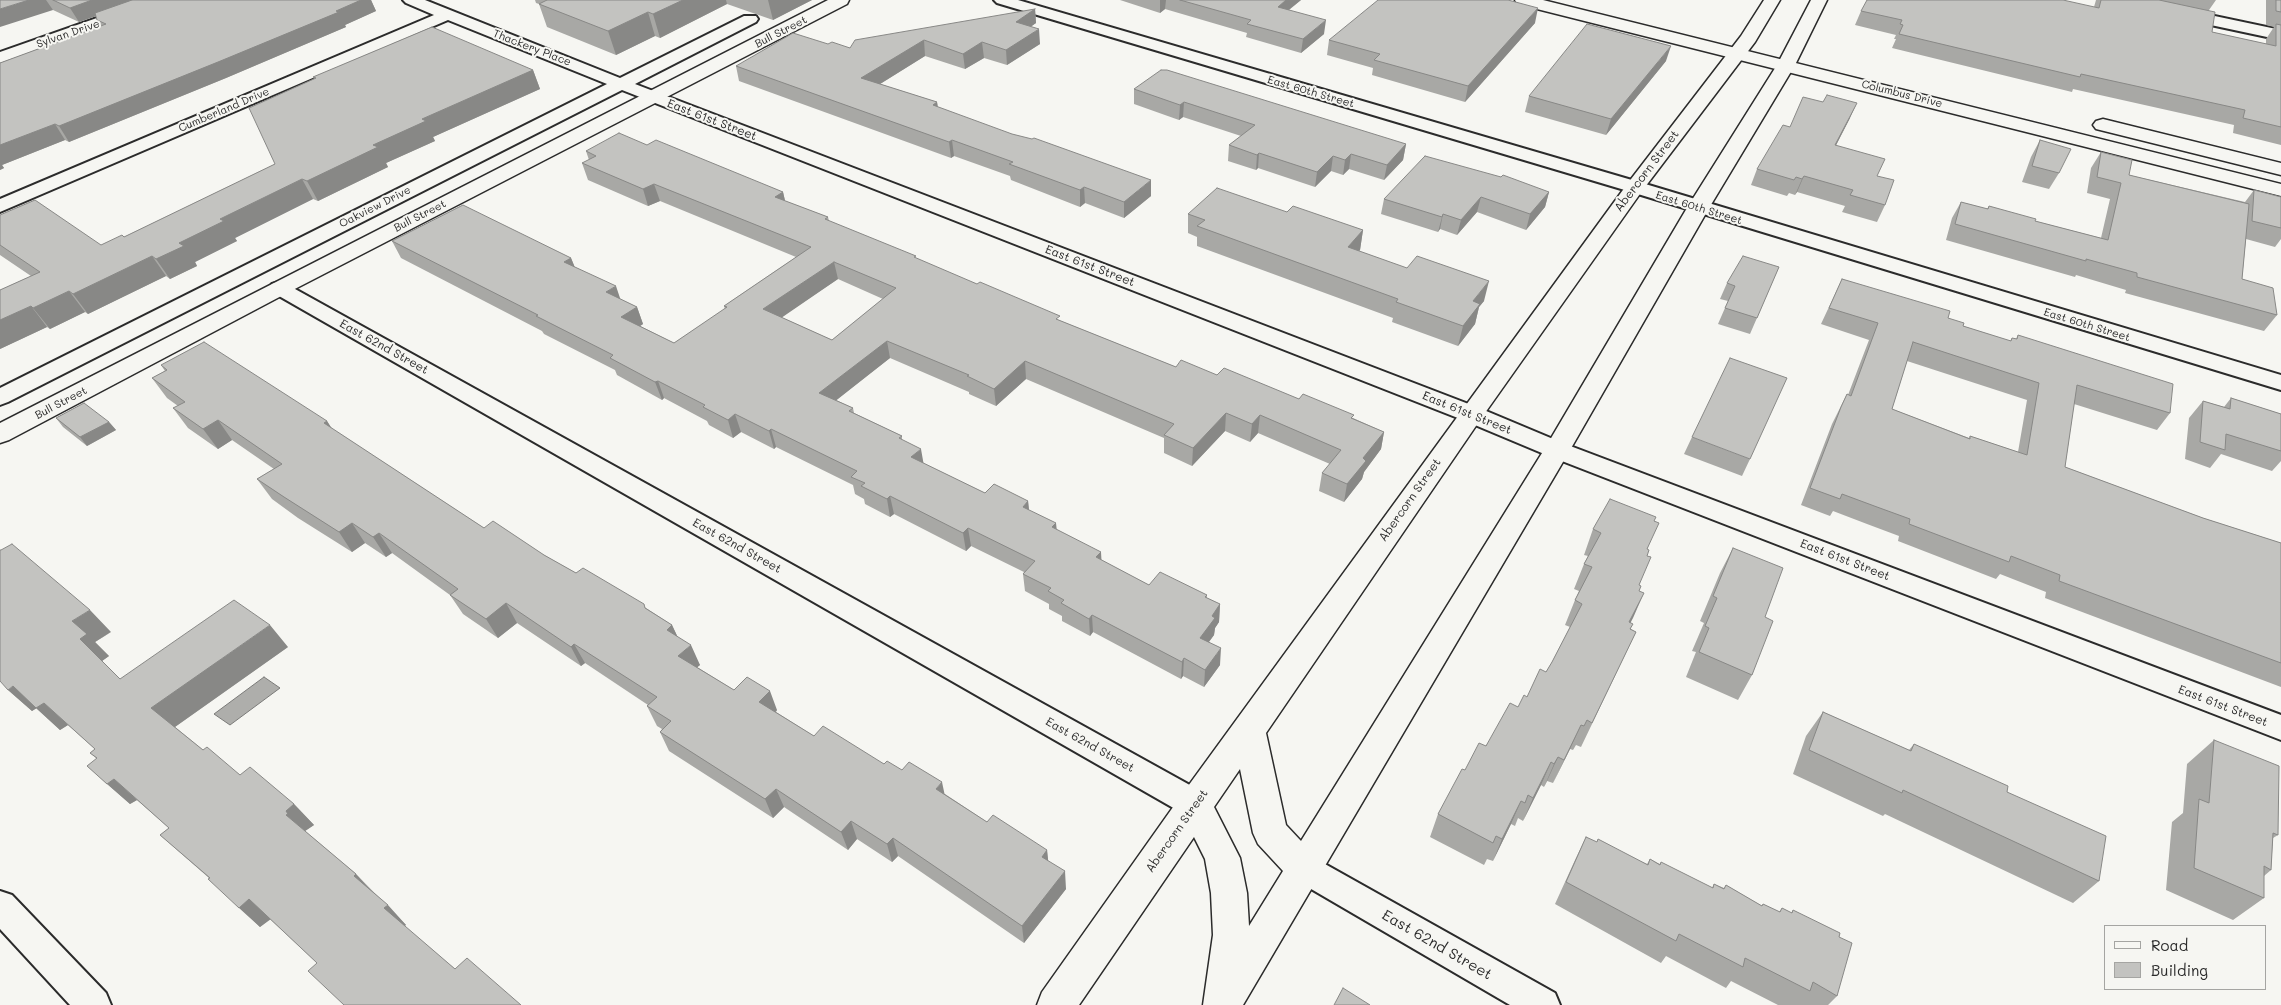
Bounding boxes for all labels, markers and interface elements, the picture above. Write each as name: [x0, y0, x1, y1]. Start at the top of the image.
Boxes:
street label: Bull Street: [753, 13, 809, 51]
street label: Sylvan Drive: [35, 17, 101, 51]
street label: Thackery Place: [491, 27, 573, 69]
street label: East 60th Street: [1266, 73, 1356, 111]
street label: Columbus Drive: [1860, 78, 1944, 110]
street label: Cumberland Drive: [177, 85, 271, 135]
street label: East 61st Street: [665, 96, 759, 144]
street label: Abercorn Street: [1612, 127, 1682, 215]
street label: Oakview Drive: [337, 183, 413, 231]
street label: East 60th Street: [1654, 189, 1744, 227]
street label: Bull Street: [392, 197, 448, 235]
street label: East 61st Street: [1043, 242, 1137, 290]
street label: East 60th Street: [2042, 306, 2132, 344]
street label: East 62nd Street: [337, 317, 431, 377]
street label: Bull Street: [33, 384, 89, 422]
street label: East 61st Street: [1420, 389, 1514, 437]
street label: Abercorn Street: [1376, 456, 1444, 544]
street label: East 62nd Street: [690, 516, 784, 576]
street label: East 61st Street: [1798, 536, 1892, 584]
street label: East 61st Street: [2176, 682, 2270, 730]
street label: East 62nd Street: [1043, 715, 1137, 775]
street label: Abercorn Street: [1143, 787, 1211, 875]
street label: East 62nd Street: [1379, 906, 1495, 984]
legend: [2104, 925, 2266, 990]
text: Road: [2151, 935, 2188, 955]
text: Building: [2151, 960, 2208, 980]

